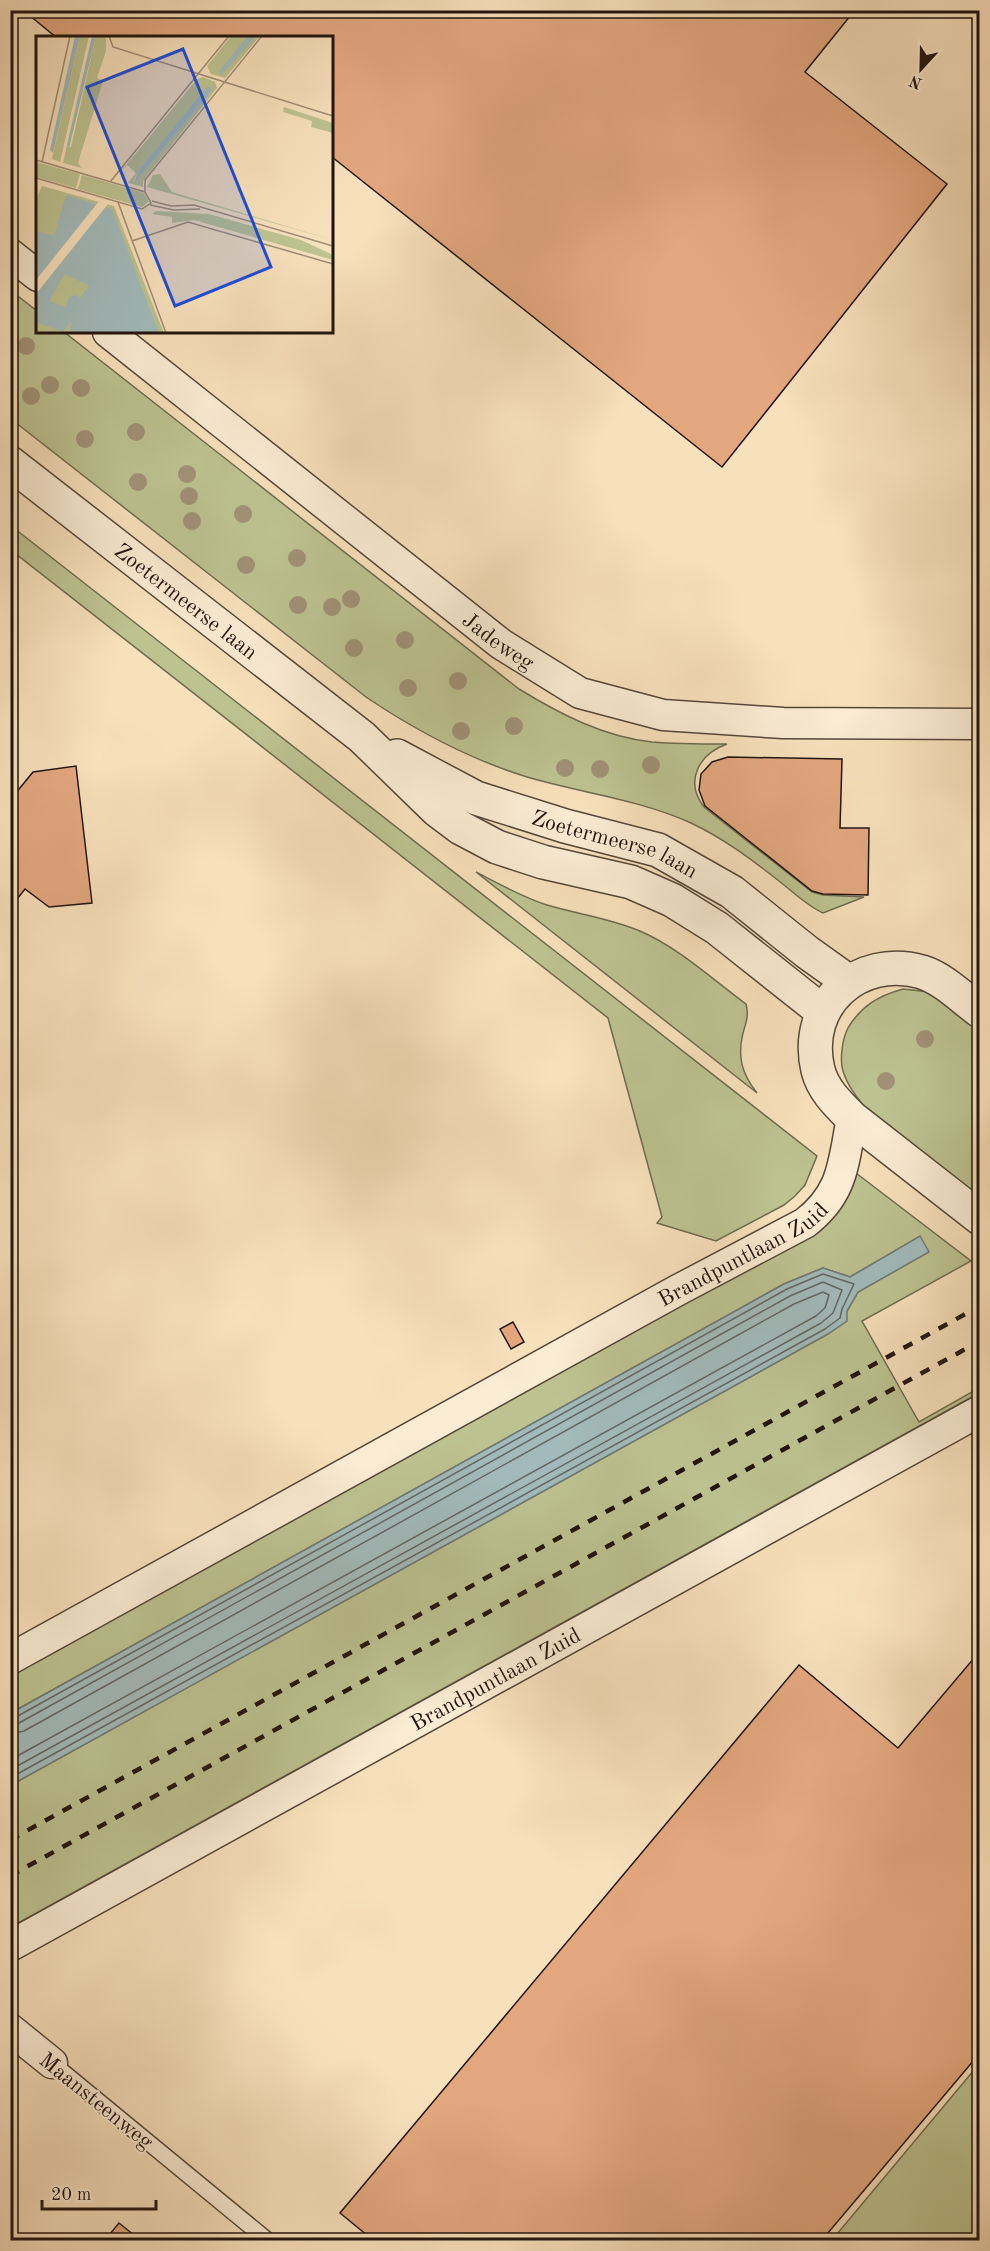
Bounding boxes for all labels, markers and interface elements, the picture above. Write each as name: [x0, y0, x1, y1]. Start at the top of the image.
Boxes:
inset map: [36, 36, 333, 333]
north arrow: [891, 39, 951, 99]
text: N: [907, 71, 925, 91]
street label: Zoetermeerse laan: [110, 540, 261, 665]
street label: Jadeweg: [458, 609, 538, 675]
street label: Zoetermeerse laan: [529, 807, 701, 883]
street label: Brandpuntlaan Zuid: [655, 1199, 833, 1312]
street label: Brandpuntlaan Zuid: [407, 1625, 585, 1736]
street label: Maansteenweg: [35, 2049, 157, 2154]
scale bar: [42, 2173, 156, 2211]
text: 20 m: [51, 2186, 91, 2204]

